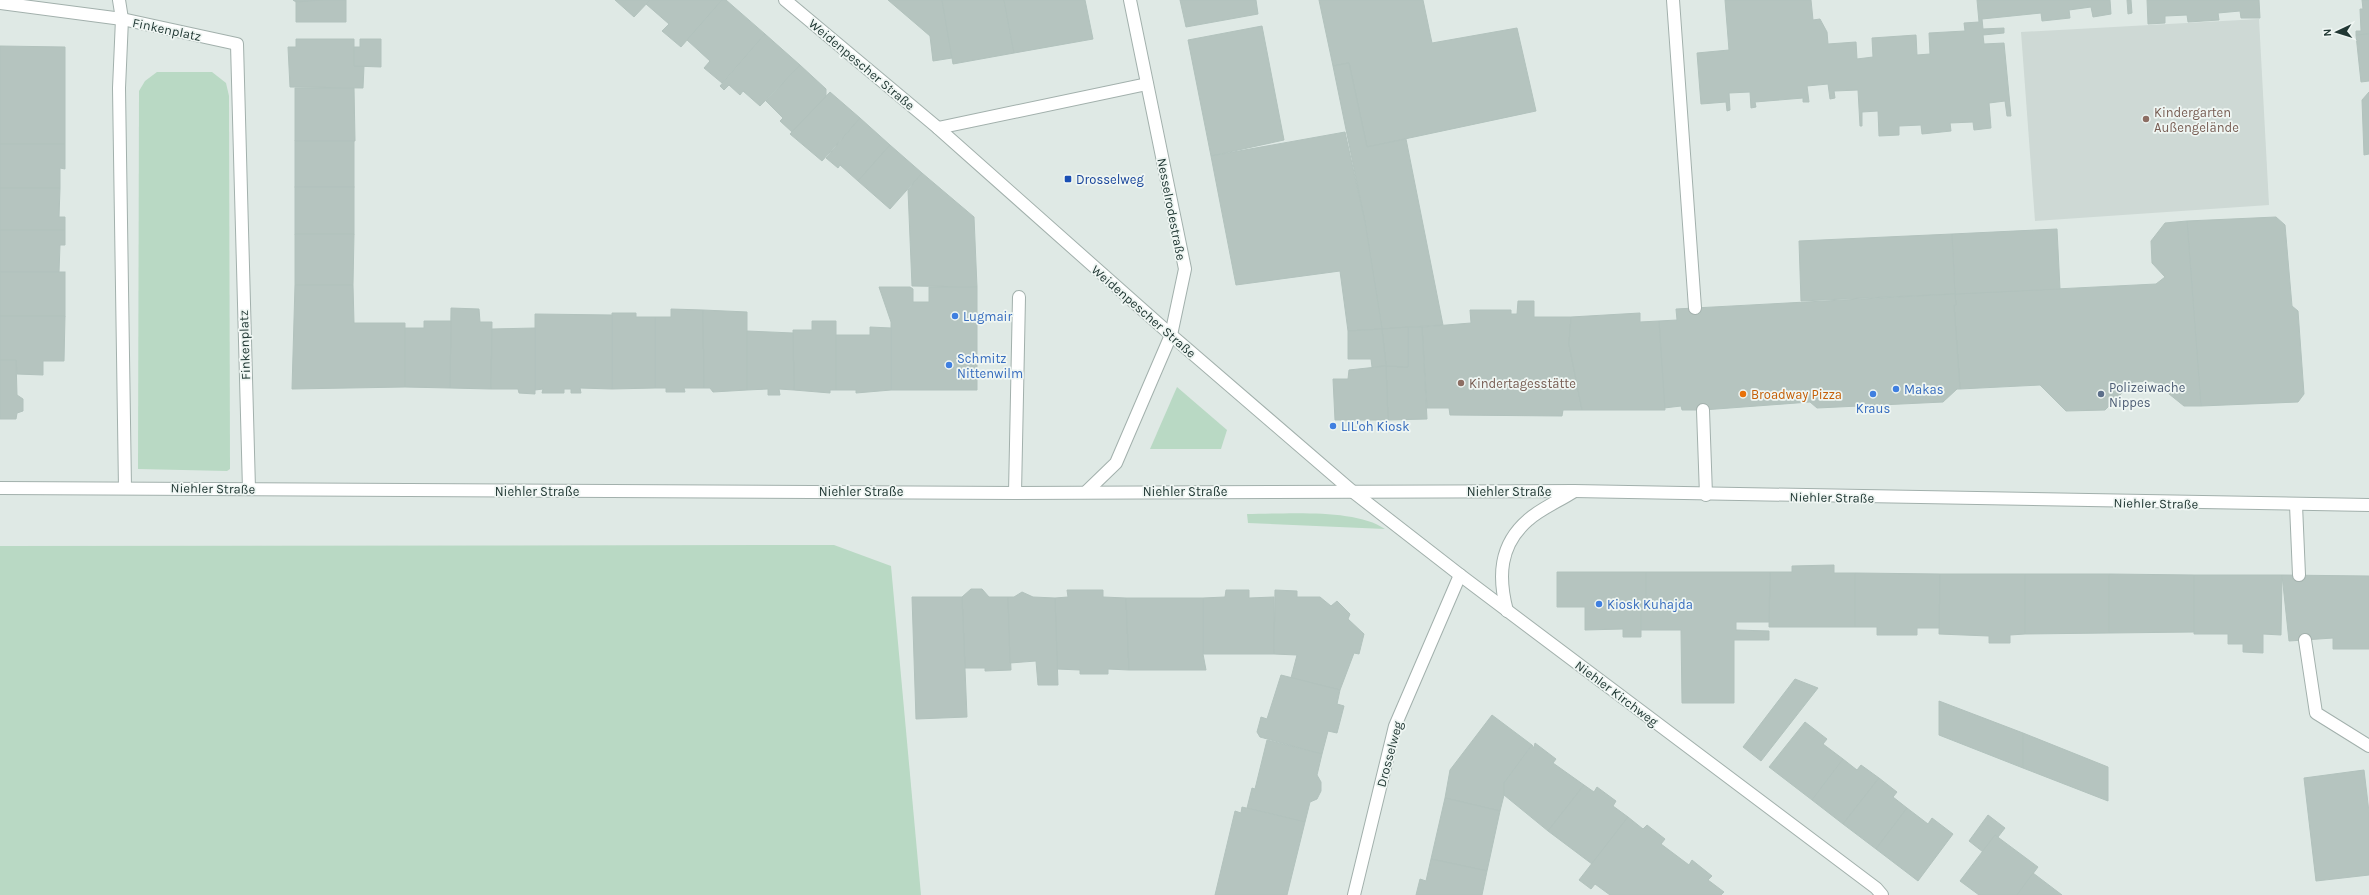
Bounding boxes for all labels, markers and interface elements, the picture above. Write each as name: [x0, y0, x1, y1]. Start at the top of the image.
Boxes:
north arrow: [2317, 12, 2357, 52]
street label: Finkenplatz: [131, 15, 203, 44]
street label: Weidenpescher Straße: [806, 16, 918, 113]
text: N: [2321, 28, 2334, 37]
place label: Kindergarten Außengelände: [2154, 105, 2239, 135]
marker: Kindergarten Außengelände: [2141, 114, 2151, 124]
street label: Nesselrodestraße: [1154, 157, 1189, 262]
place label: Drosselweg: [1076, 172, 1144, 187]
marker: Drosselweg: [1063, 174, 1073, 184]
street label: Weidenpescher Straße: [1088, 262, 1199, 361]
place label: Lugmair: [963, 309, 1012, 324]
street label: Finkenplatz: [236, 310, 253, 380]
marker: Lugmair: [950, 311, 960, 321]
place label: Schmitz Nittenwilm: [957, 351, 1023, 381]
marker: Schmitz Nittenwilm: [944, 360, 954, 370]
place label: Kindertagesstätte: [1469, 376, 1576, 391]
marker: Kindertagesstätte: [1456, 378, 1466, 388]
place label: Polizeiwache Nippes: [2109, 380, 2186, 410]
place label: Makas: [1904, 382, 1944, 397]
marker: Makas: [1891, 384, 1901, 394]
place label: Broadway Pizza: [1751, 387, 1842, 402]
marker: Broadway Pizza: [1738, 389, 1748, 399]
marker: Kraus: [1868, 389, 1878, 399]
marker: Polizeiwache Nippes: [2096, 389, 2106, 399]
place label: Kraus: [1856, 401, 1890, 416]
place label: LIL'oh Kiosk: [1341, 419, 1410, 434]
marker: LIL'oh Kiosk: [1328, 421, 1338, 431]
street label: Niehler Straße: [171, 480, 256, 497]
street label: Niehler Straße: [495, 484, 580, 499]
street label: Niehler Straße: [819, 484, 904, 499]
street label: Niehler Straße: [1143, 484, 1228, 499]
street label: Niehler Straße: [1467, 484, 1552, 499]
street label: Niehler Straße: [1790, 489, 1875, 506]
street label: Niehler Straße: [2114, 495, 2199, 512]
place label: Kiosk Kuhajda: [1607, 597, 1693, 612]
marker: Kiosk Kuhajda: [1594, 599, 1604, 609]
street label: Niehler Kirchweg: [1572, 657, 1662, 730]
street label: Drosselweg: [1373, 719, 1406, 789]

